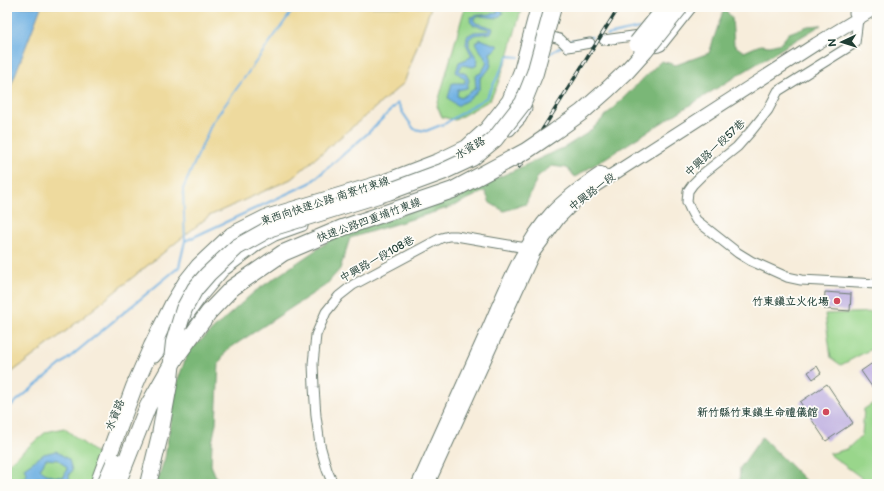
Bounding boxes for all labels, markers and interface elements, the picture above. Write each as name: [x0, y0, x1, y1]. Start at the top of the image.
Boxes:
north arrow: [822, 22, 862, 62]
text: N: [826, 38, 839, 47]
street label: 中興路一段57巷: [682, 117, 748, 179]
street label: 水資路: [453, 134, 487, 162]
street label: 中興路一段: [566, 170, 618, 214]
street label: 東西向快速公路 南寮竹東線: [259, 174, 391, 228]
street label: 快速公路四重埔竹東線: [315, 195, 423, 245]
street label: 中興路一段108巷: [337, 233, 417, 285]
place label: 竹東鎮立火化場: [752, 295, 829, 308]
marker: 竹東鎮立火化場: [832, 296, 842, 306]
street label: 水資路: [103, 397, 127, 433]
place label: 新竹縣竹東鎮生命禮儀館: [697, 406, 818, 419]
marker: 新竹縣竹東鎮生命禮儀館: [821, 407, 831, 417]

